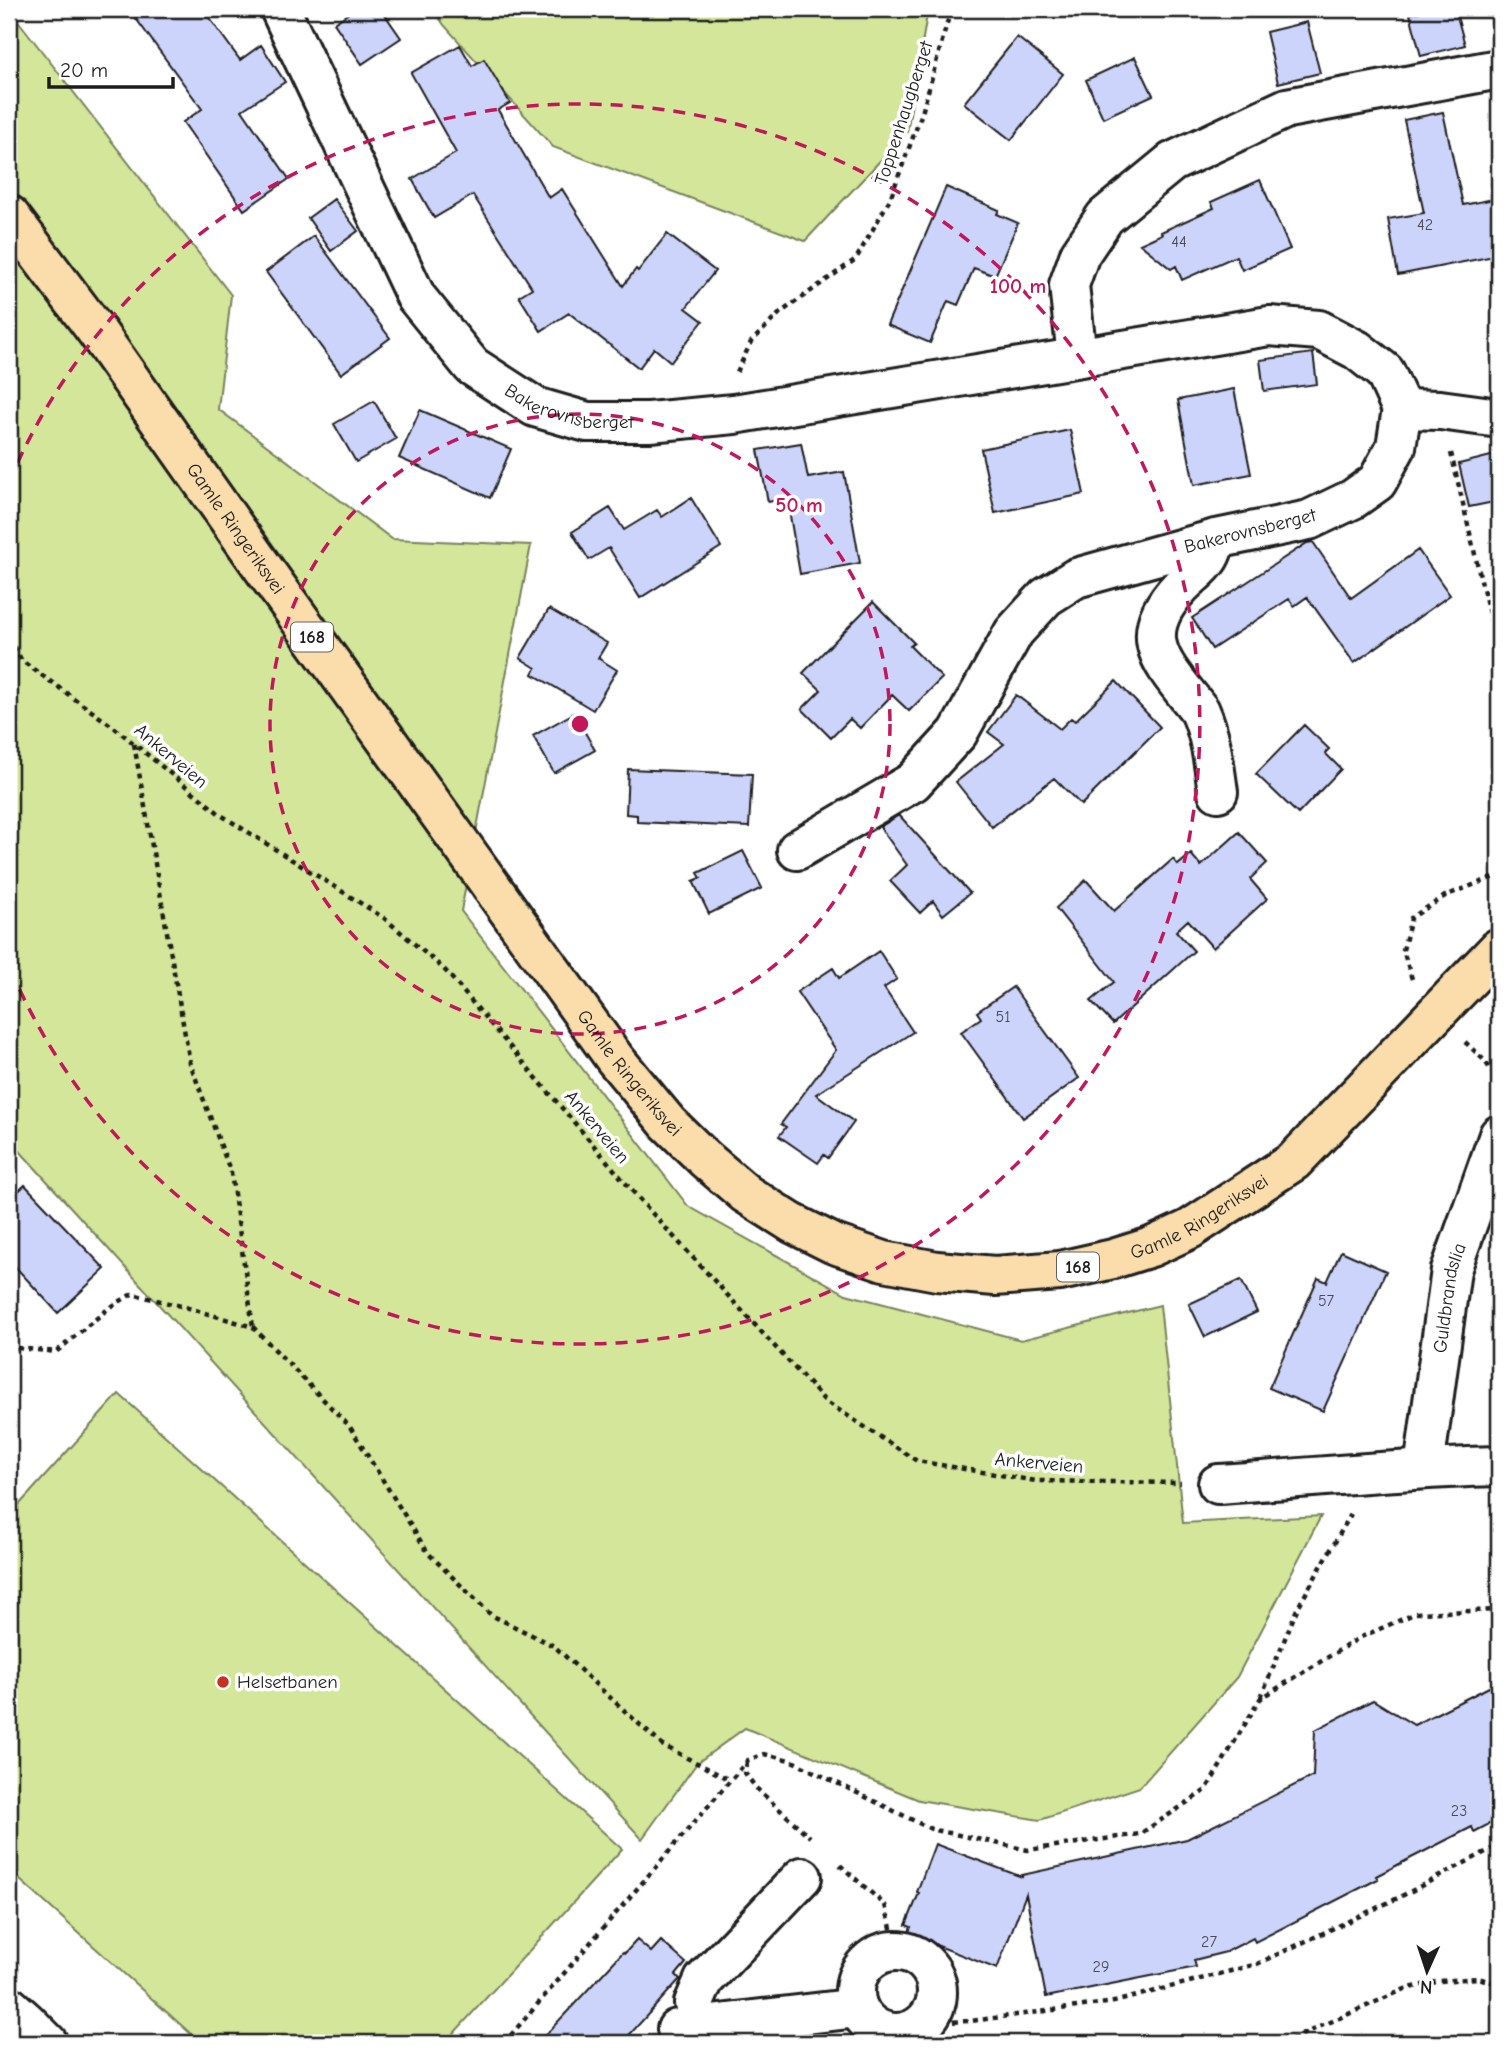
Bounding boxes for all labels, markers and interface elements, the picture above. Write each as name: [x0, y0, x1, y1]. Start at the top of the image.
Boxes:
street label: Toppenhaugberget: [870, 38, 938, 188]
scale bar: [49, 46, 173, 90]
text: 20 m: [60, 58, 108, 82]
house number: 42: [1417, 216, 1433, 234]
house number: 44: [1171, 233, 1187, 251]
text: 100 m: [990, 274, 1046, 298]
street label: Bakerovnsberget: [500, 379, 634, 433]
street label: Gamle Ringeriksvei: [182, 459, 289, 599]
text: 50 m: [775, 493, 823, 517]
street label: Bakerovnsberget: [1182, 504, 1319, 558]
road number: 168: [291, 622, 333, 652]
centre of rings: [568, 712, 592, 736]
street label: Ankerveien: [130, 719, 212, 793]
street label: Gamle Ringeriksvei: [572, 1006, 686, 1141]
house number: 51: [995, 1008, 1011, 1026]
street label: Ankerveien: [560, 1086, 634, 1168]
street label: Gamle Ringeriksvei: [1128, 1170, 1272, 1264]
street label: Guldbrandslia: [1429, 1240, 1471, 1354]
road number: 168: [1057, 1252, 1099, 1282]
house number: 57: [1318, 1292, 1335, 1310]
street label: Ankerveien: [994, 1448, 1084, 1478]
place label: Helsetbanen: [237, 1671, 338, 1693]
marker: Helsetbanen: [215, 1674, 231, 1690]
house number: 23: [1451, 1802, 1467, 1820]
house number: 27: [1201, 1933, 1217, 1951]
north arrow: [1392, 1937, 1462, 2007]
house number: 29: [1093, 1958, 1109, 1976]
text: N: [1419, 1976, 1433, 1998]

